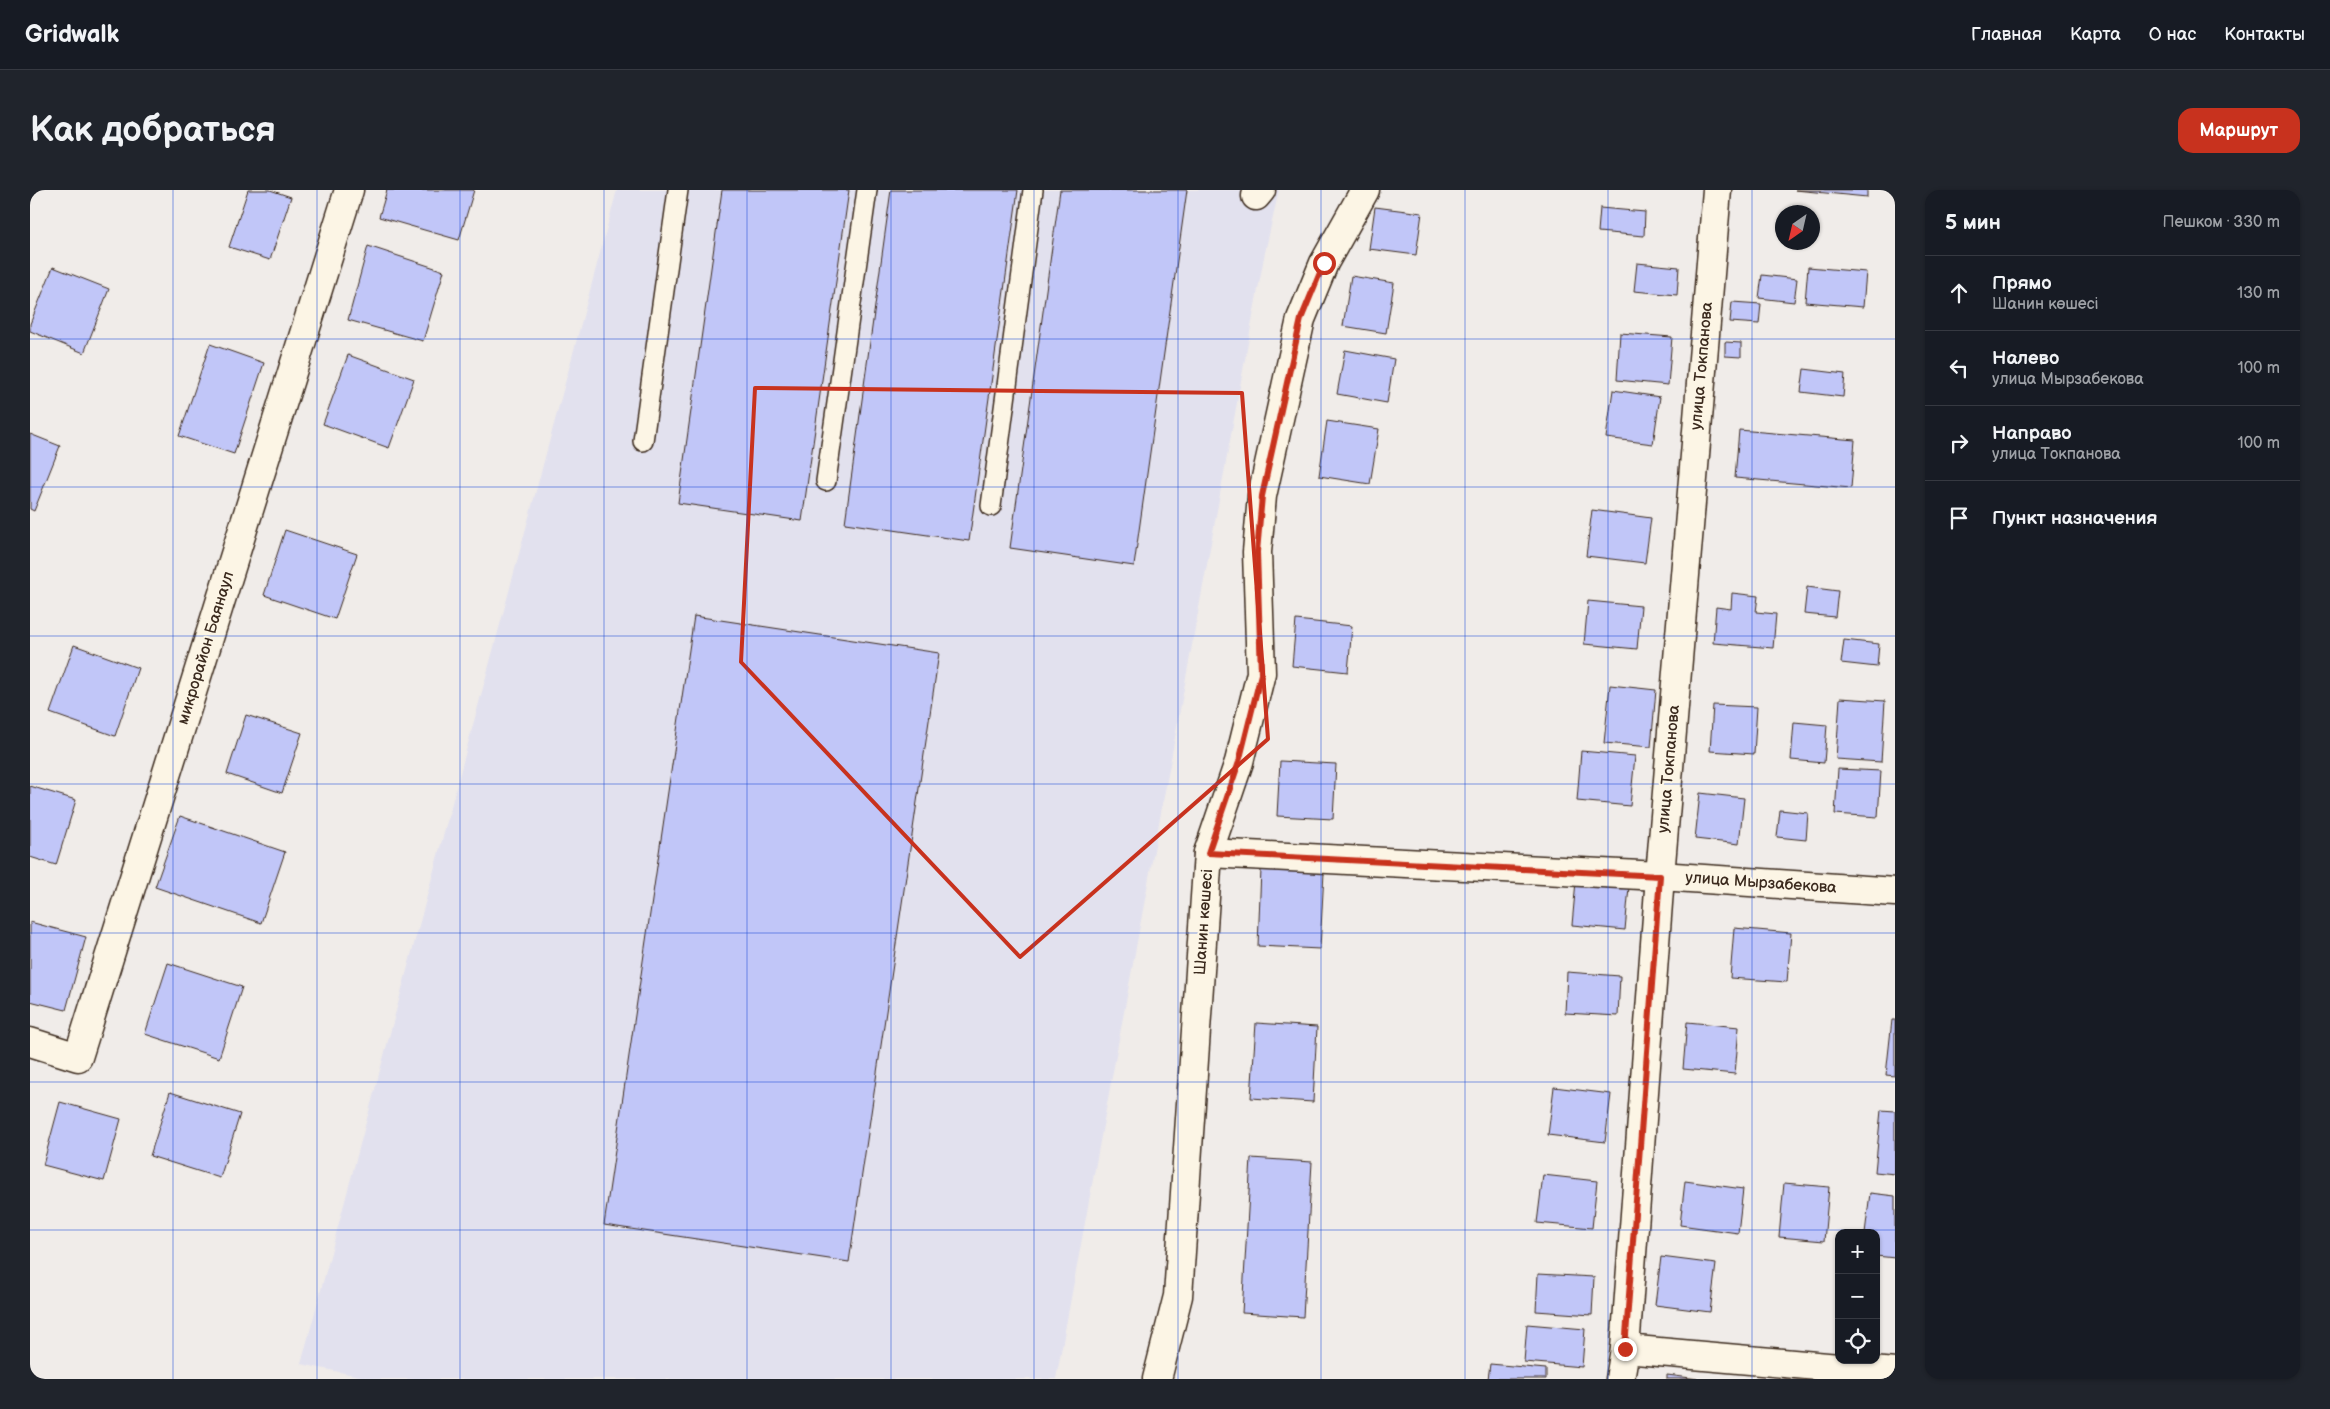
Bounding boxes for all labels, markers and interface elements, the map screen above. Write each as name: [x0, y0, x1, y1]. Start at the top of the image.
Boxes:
text: Gridwalk: [25, 20, 119, 49]
text: Главная: [1971, 24, 2042, 45]
text: Карта: [2070, 24, 2121, 45]
text: О нас: [2149, 24, 2196, 45]
text: Контакты: [2224, 24, 2305, 45]
button: Маршрут: [2178, 108, 2300, 153]
text: Как добраться: [30, 109, 276, 152]
north arrow: [1775, 205, 1820, 250]
text: 5 мин: [1945, 210, 2001, 235]
text: Пешком · 330 m: [2163, 213, 2280, 232]
route start: [1313, 252, 1336, 275]
text: Прямо: [1992, 272, 2052, 295]
icon: ahead: [1945, 279, 1973, 307]
text: 130 m: [2237, 284, 2280, 303]
text: Шанин көшесі: [1992, 295, 2098, 314]
street label: улица Токпанова: [1687, 301, 1717, 431]
text: Налево: [1992, 347, 2059, 370]
icon: left: [1945, 354, 1973, 382]
text: 100 m: [2237, 359, 2280, 378]
text: улица Мырзабекова: [1992, 370, 2144, 389]
text: Направо: [1992, 422, 2072, 445]
icon: right: [1945, 429, 1973, 457]
text: 100 m: [2237, 434, 2280, 453]
text: улица Токпанова: [1992, 445, 2121, 464]
icon: arrive: [1945, 504, 1973, 532]
text: Пункт назначения: [1992, 507, 2157, 530]
street label: микрорайон Баянаул: [174, 569, 238, 727]
street label: улица Токпанова: [1654, 704, 1684, 834]
street label: Шанин көшесі: [1191, 868, 1217, 976]
street label: улица Мырзабекова: [1685, 868, 1838, 898]
map controls: [1835, 1229, 1880, 1364]
button: +: [1835, 1229, 1880, 1274]
button: −: [1835, 1274, 1880, 1319]
button: locate: [1835, 1319, 1880, 1364]
route end: [1614, 1338, 1637, 1361]

